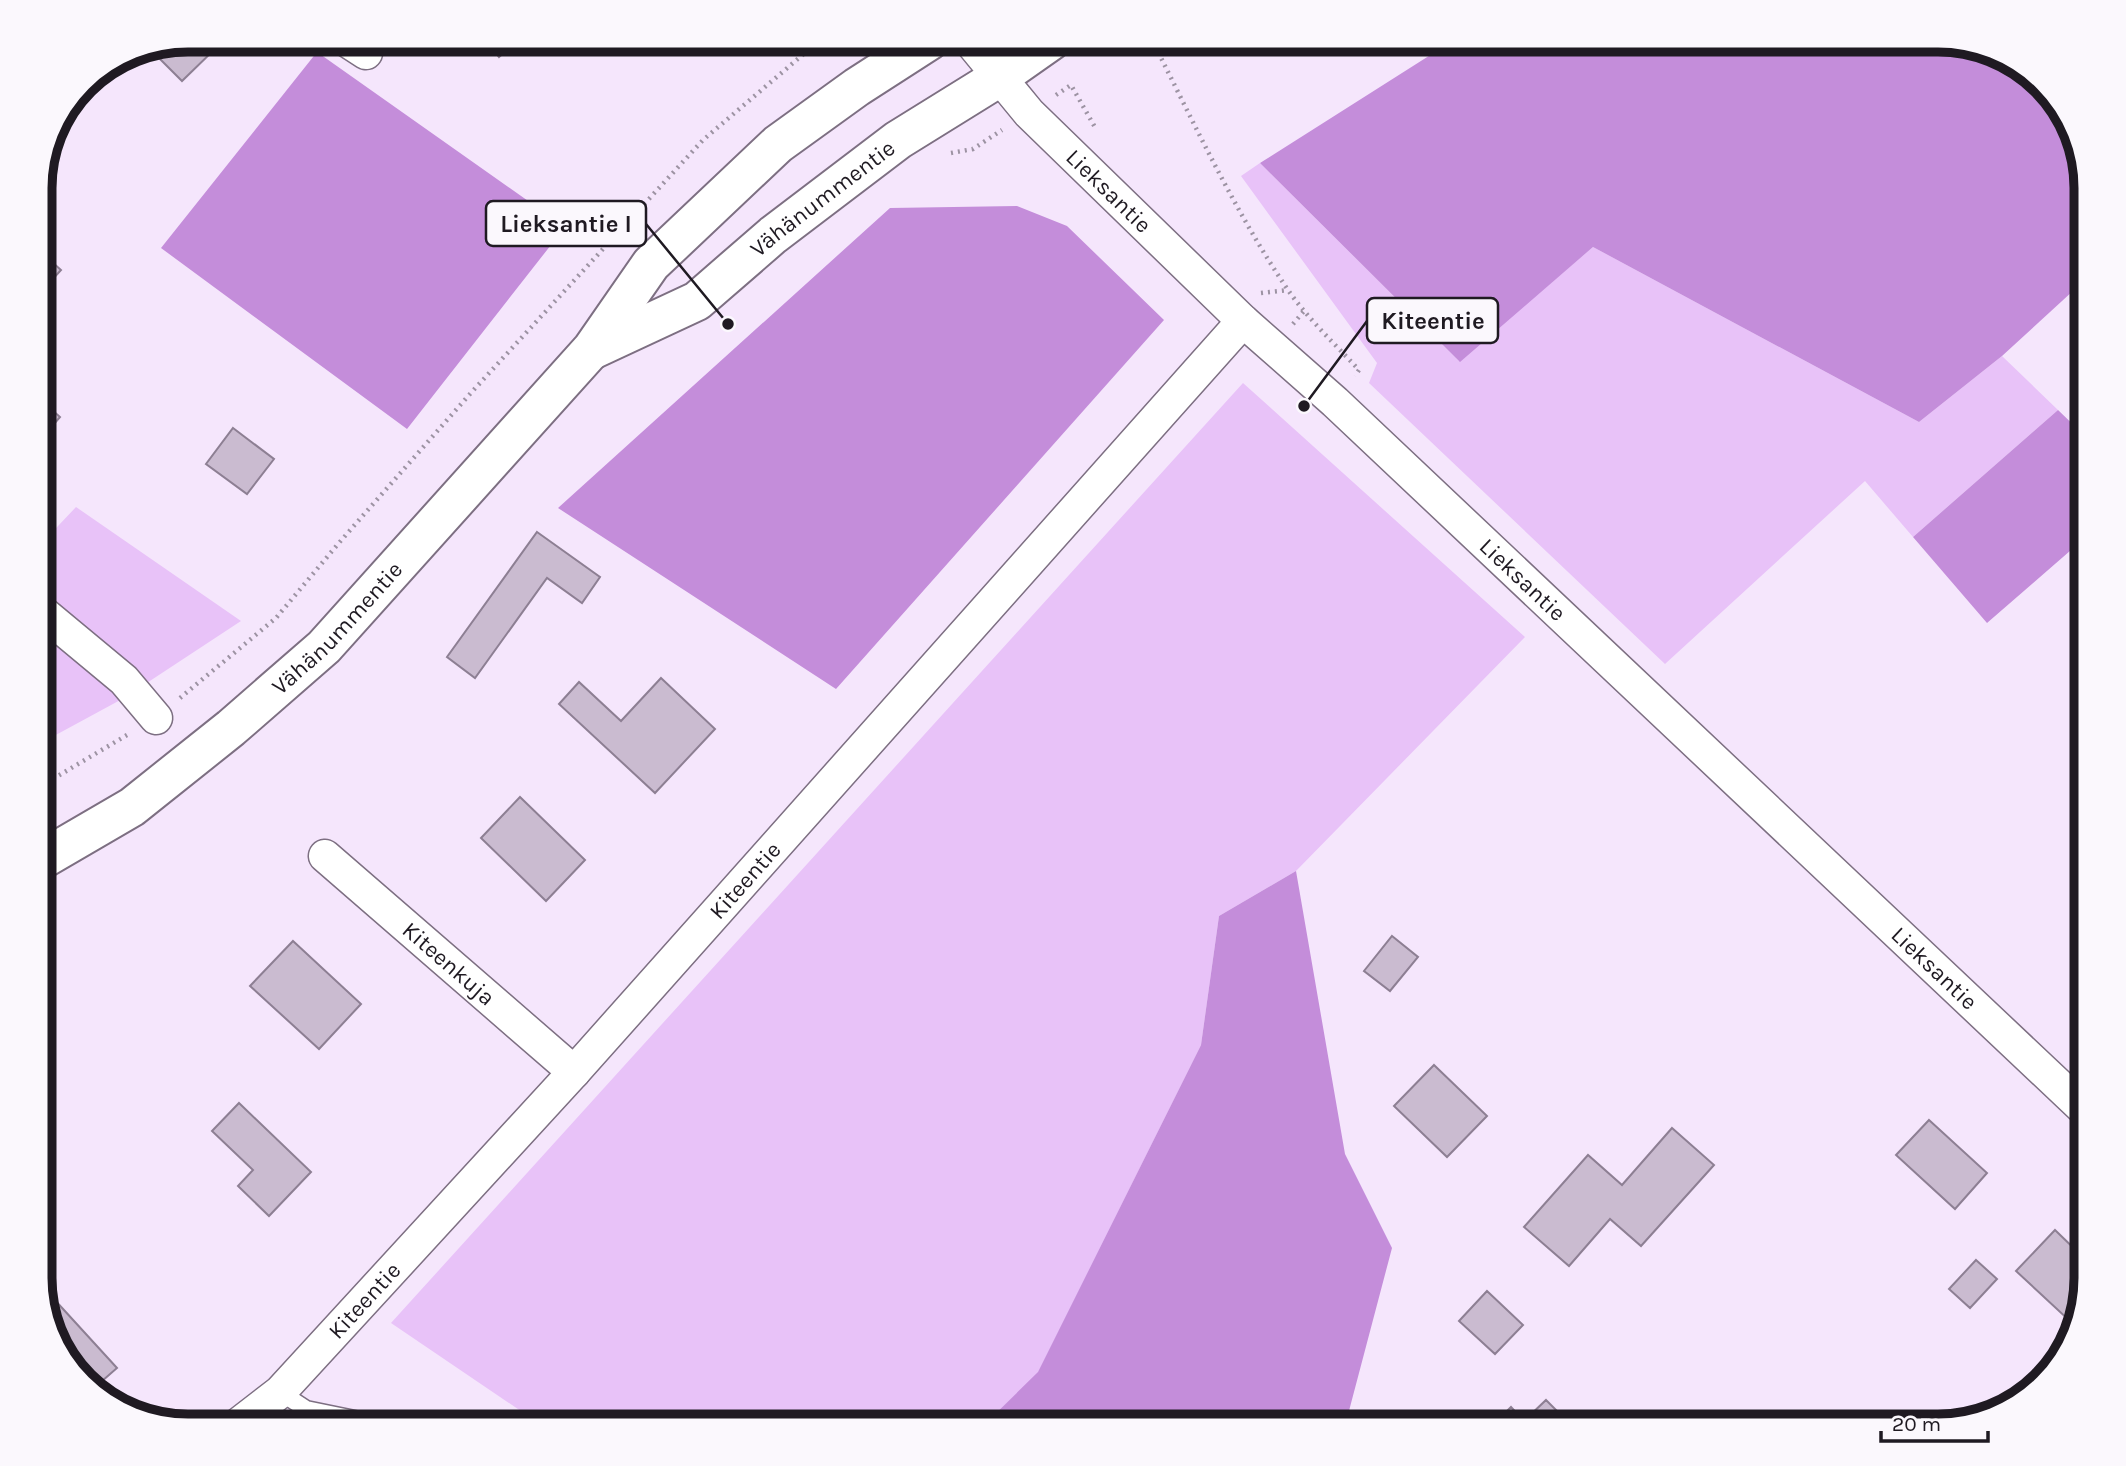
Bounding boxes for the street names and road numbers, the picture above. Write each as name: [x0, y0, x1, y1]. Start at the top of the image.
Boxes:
street label: Vähänummentie: [745, 134, 900, 263]
street label: Lieksantie: [1060, 144, 1157, 239]
street label: Lieksantie: [1474, 533, 1571, 627]
street label: Vähänummentie: [266, 556, 408, 700]
street label: Kiteentie: [704, 836, 787, 925]
street label: Kiteenkuja: [397, 916, 500, 1011]
street label: Lieksantie: [1886, 921, 1983, 1015]
street label: Kiteentie: [323, 1257, 406, 1345]

